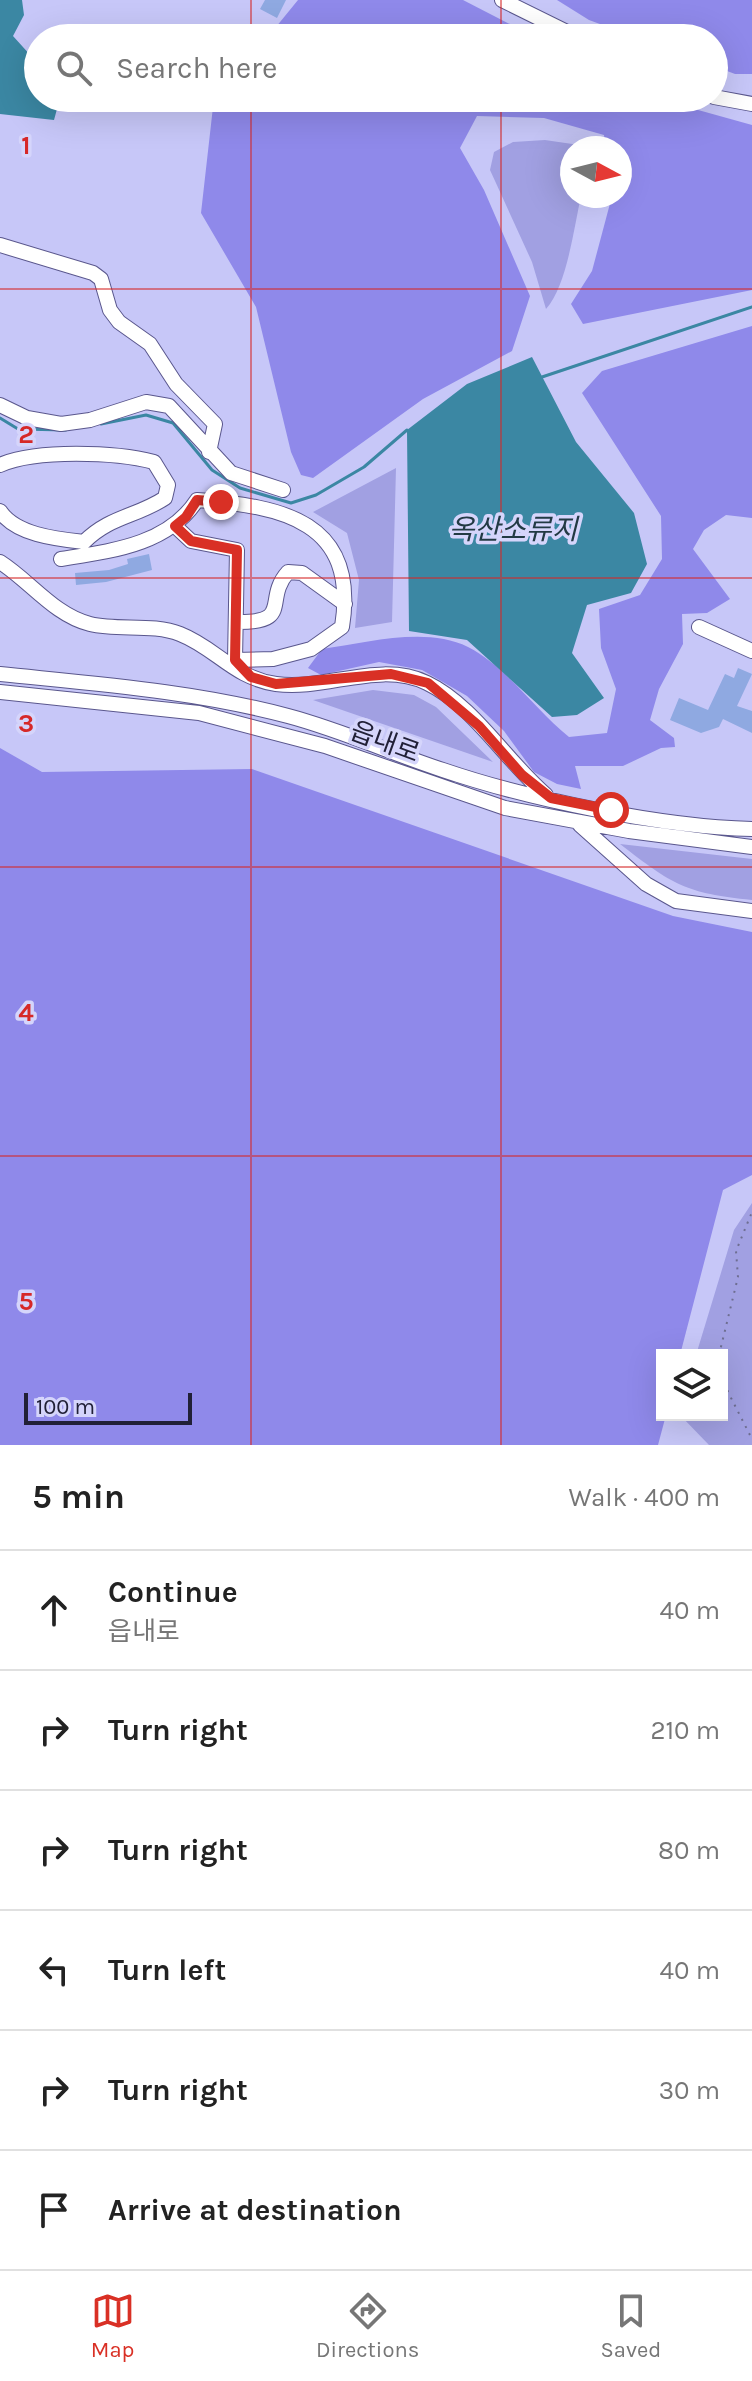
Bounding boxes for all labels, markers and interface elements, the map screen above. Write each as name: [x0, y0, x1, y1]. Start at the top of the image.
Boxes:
search box: [24, 24, 728, 112]
icon: search: [52, 46, 96, 90]
text: Search here: [116, 50, 277, 86]
text: 1: [21, 130, 31, 161]
north arrow: [560, 136, 632, 208]
text: 2: [18, 419, 34, 450]
route end: [203, 484, 239, 520]
water label: 옥산소류지: [449, 513, 580, 546]
text: 3: [18, 708, 34, 739]
street label: 읍내로: [346, 715, 424, 769]
route start: [593, 792, 629, 828]
text: 4: [18, 997, 34, 1028]
text: 5: [18, 1286, 34, 1317]
map controls: [656, 1349, 728, 1421]
button: layers: [656, 1349, 728, 1421]
scale bar: [24, 1389, 192, 1425]
text: 100 m: [36, 1394, 95, 1420]
text: 5 min: [32, 1477, 125, 1517]
text: Walk · 400 m: [568, 1482, 720, 1513]
text: Continue: [108, 1574, 238, 1610]
icon: ahead: [32, 1588, 76, 1632]
text: 40 m: [660, 1595, 720, 1626]
text: 읍내로: [108, 1616, 180, 1647]
icon: right: [32, 1708, 76, 1752]
text: Turn right: [108, 1712, 248, 1748]
text: 210 m: [650, 1715, 720, 1746]
icon: right: [32, 1828, 76, 1872]
text: Turn right: [108, 1832, 248, 1868]
text: 80 m: [658, 1835, 720, 1866]
icon: left: [32, 1948, 76, 1992]
text: Turn left: [108, 1952, 226, 1988]
text: 40 m: [660, 1955, 720, 1986]
icon: right: [32, 2068, 76, 2112]
text: Turn right: [108, 2072, 248, 2108]
text: 30 m: [659, 2075, 720, 2106]
icon: arrive: [32, 2188, 76, 2232]
text: Arrive at destination: [108, 2192, 402, 2228]
tab: Map: [91, 2289, 135, 2363]
tab: Directions: [316, 2289, 419, 2363]
tab: Saved: [601, 2289, 661, 2363]

